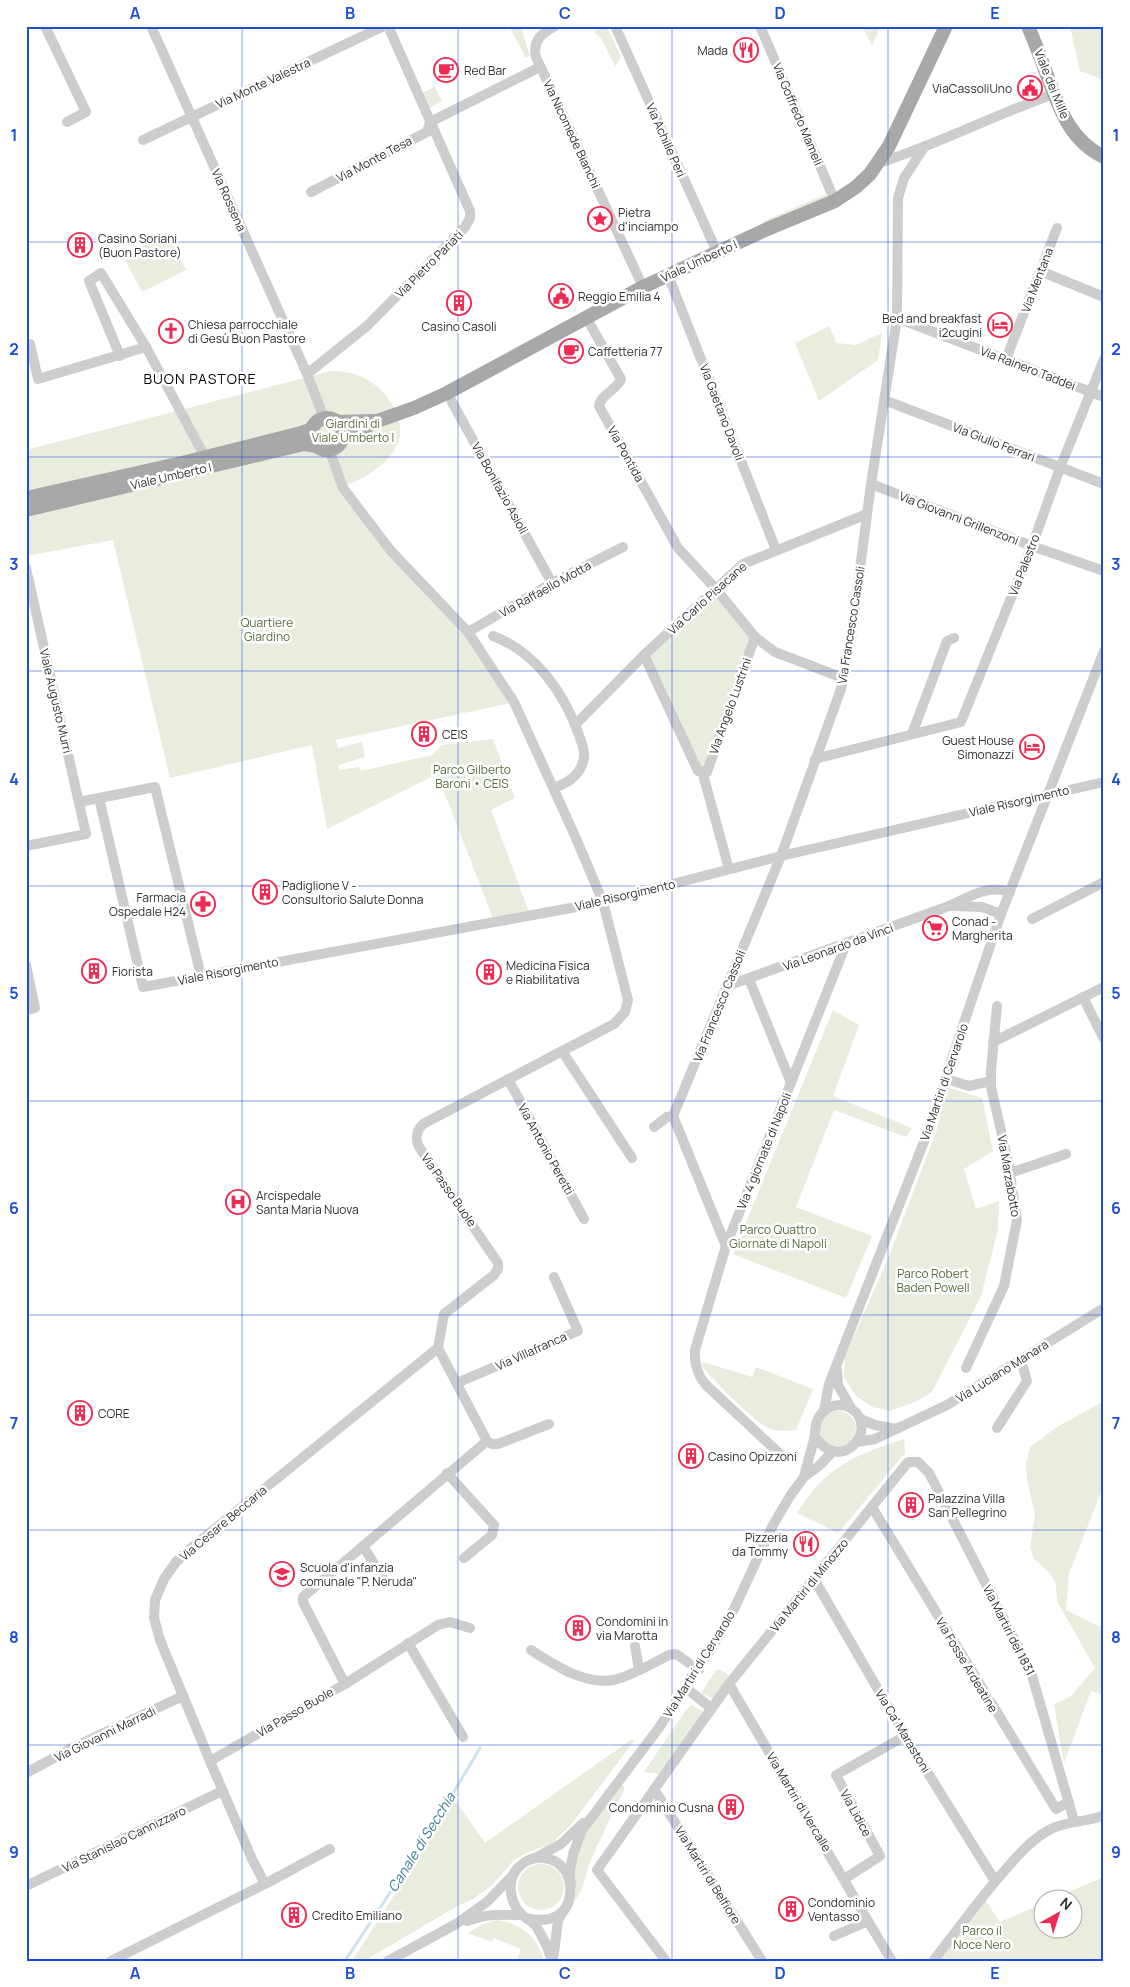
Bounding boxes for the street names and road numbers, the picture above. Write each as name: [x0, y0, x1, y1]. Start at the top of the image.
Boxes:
street label: Viale dei Mille: [1030, 47, 1074, 121]
street label: Via Monte Valestra: [213, 54, 313, 112]
street label: Via Goffredo Mameli: [769, 60, 827, 168]
street label: Via Nicomede Bianchi: [539, 77, 605, 191]
street label: Via Achille Peri: [642, 100, 690, 180]
street label: Via Monte Tesa: [333, 132, 415, 186]
street label: Via Rossena: [208, 166, 250, 234]
street label: Via Pietro Pariati: [391, 226, 467, 302]
street label: Viale Umberto I: [658, 236, 740, 286]
street label: Via Mentana: [1017, 245, 1057, 315]
street label: Via Rainero Taddei: [978, 342, 1078, 394]
street label: Via Gaetano Davoli: [696, 361, 748, 463]
street label: Via Giulio Ferrari: [950, 418, 1038, 466]
street label: Via Pontida: [604, 423, 648, 485]
street label: Via Bonifazio Asioli: [468, 439, 532, 537]
street label: Viale Umberto I: [129, 458, 213, 494]
street label: Via Giovanni Grillenzoni: [897, 487, 1021, 549]
street label: Via Palestro: [1004, 532, 1044, 598]
street label: Via Raffaello Motta: [496, 557, 594, 621]
street label: Via Carlo Pisacane: [664, 558, 750, 638]
street label: Via Francesco Cassoli: [833, 565, 869, 685]
street label: Viale Augusto Murri: [36, 647, 76, 755]
street label: Via Angelo Lustrini: [705, 655, 755, 757]
street label: Viale Risorgimento: [967, 781, 1071, 821]
street label: Viale Risorgimento: [573, 875, 677, 915]
street label: Via Leonardo da Vinci: [781, 919, 895, 975]
street label: Via Francesco Cassoli: [689, 948, 749, 1064]
street label: Viale Risorgimento: [176, 953, 280, 989]
street label: Via Martiri di Cervarolo: [916, 1021, 972, 1143]
street label: Via 4 giornate di Napoli: [733, 1090, 795, 1212]
street label: Via Antonio Peretti: [514, 1100, 578, 1198]
street label: Via Marzabotto: [993, 1134, 1025, 1218]
street label: Via Passo Buole: [417, 1150, 481, 1230]
street label: Via Villafranca: [493, 1328, 569, 1374]
street label: Via Luciano Manara: [953, 1336, 1051, 1406]
street label: Via Cesare Beccaria: [176, 1481, 270, 1565]
street label: Via Martiri di Minozzo: [766, 1535, 852, 1635]
street label: Via Martiri del 1831: [979, 1582, 1039, 1678]
street label: Via Martiri di Cervarolo: [659, 1607, 739, 1721]
street label: Via Fosse Ardeatine: [932, 1614, 1002, 1716]
street label: Via Passo Buole: [254, 1683, 336, 1741]
street label: Via Ca' Marastoni: [871, 1686, 935, 1776]
street label: Via Giovanni Marradi: [52, 1702, 158, 1766]
street label: Via Martiri di Vercalle: [763, 1749, 835, 1855]
street label: Via Lidice: [836, 1786, 876, 1840]
street label: Via Stanislao Cannizzaro: [59, 1802, 189, 1876]
street label: Via Martiri di Belfiore: [671, 1823, 745, 1927]

